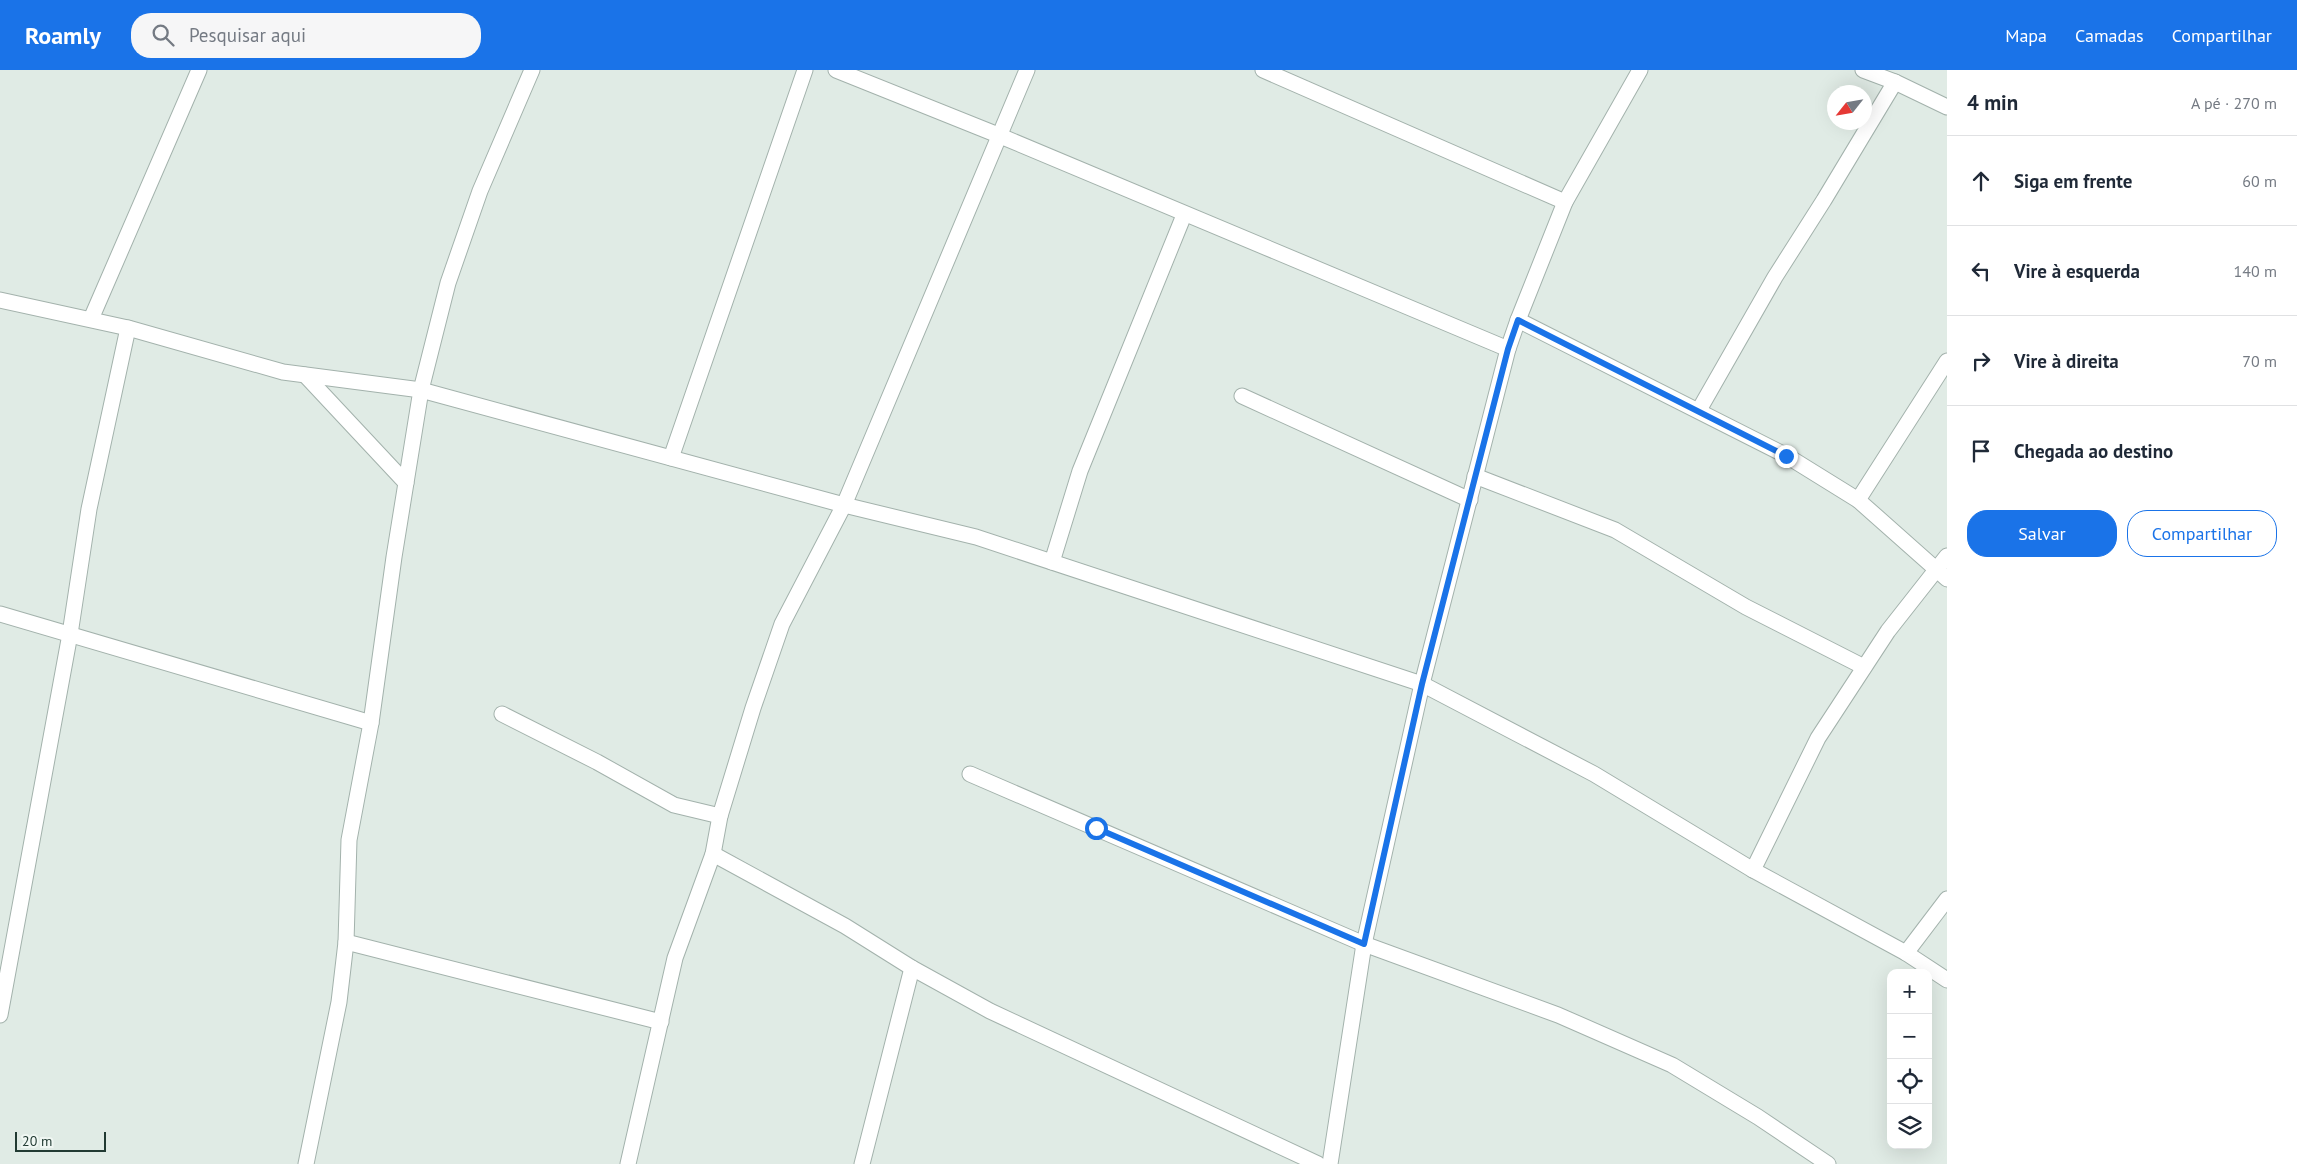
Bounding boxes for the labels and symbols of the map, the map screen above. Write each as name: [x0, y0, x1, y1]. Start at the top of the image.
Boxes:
north arrow: [1827, 85, 1872, 130]
route end: [1775, 445, 1798, 468]
route start: [1085, 817, 1108, 840]
scale bar: [15, 1129, 106, 1152]

